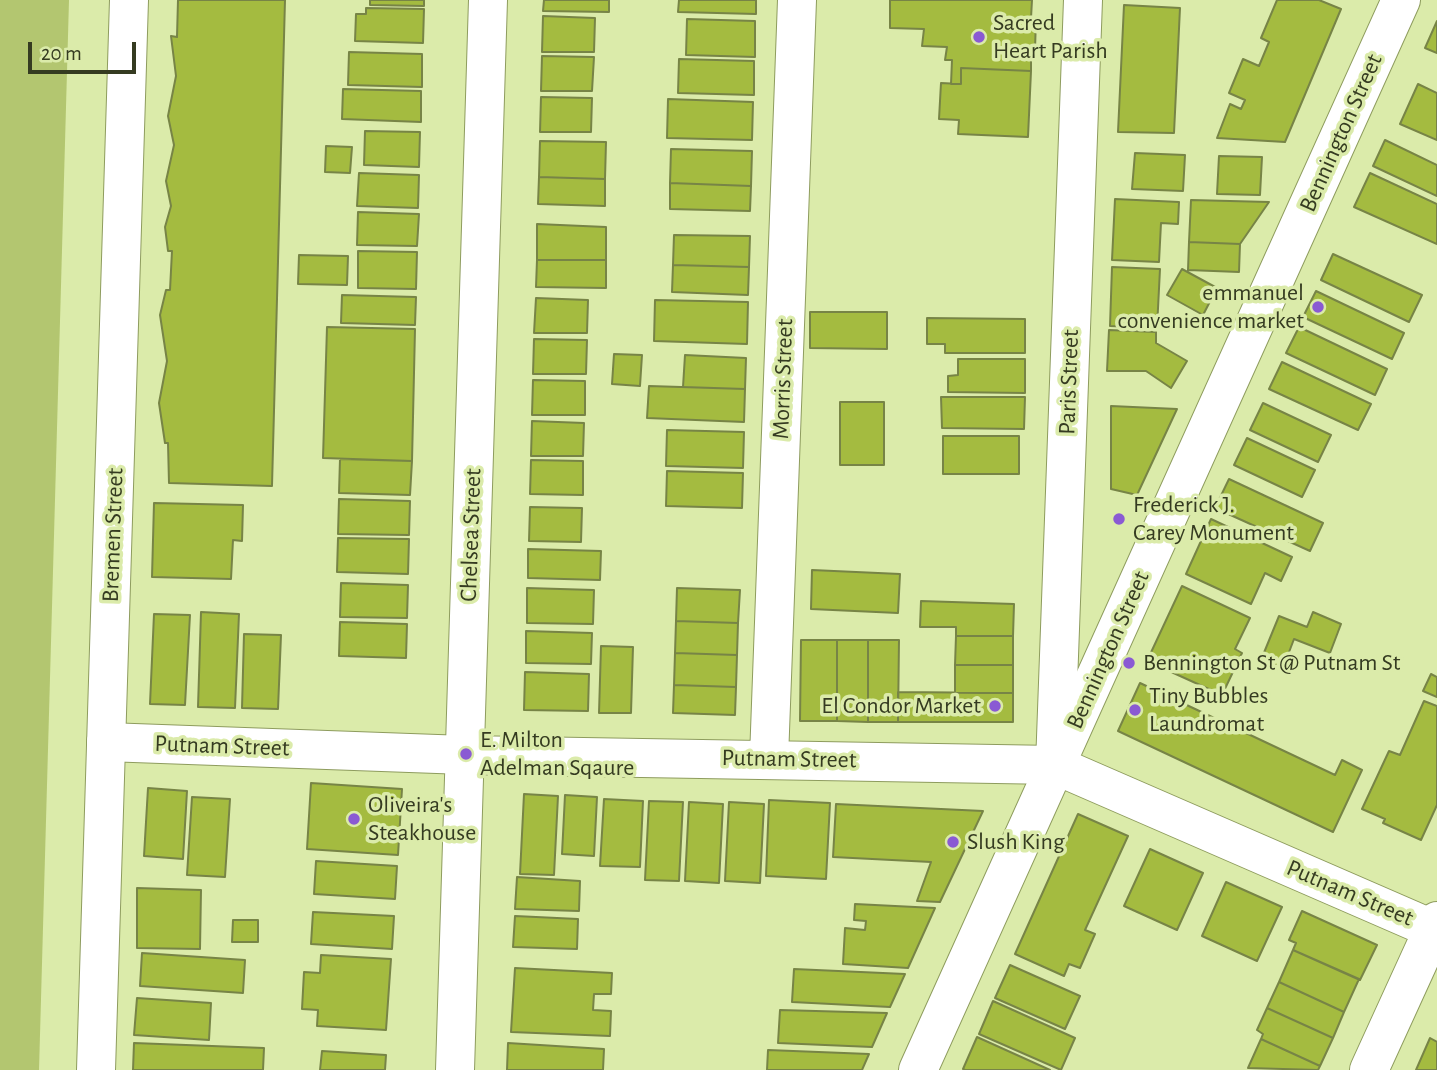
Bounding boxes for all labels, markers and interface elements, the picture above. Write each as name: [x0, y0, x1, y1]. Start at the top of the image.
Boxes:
place label: Sacred Heart Parish: [993, 9, 1108, 65]
scale bar: [32, 28, 140, 72]
marker: Sacred Heart Parish: [971, 29, 987, 45]
text: 20 m: [41, 43, 82, 64]
street label: Bennington Street: [1293, 50, 1389, 216]
place label: emmanuel convenience market: [1117, 279, 1304, 335]
marker: emmanuel convenience market: [1310, 299, 1326, 315]
street label: Morris Street: [767, 318, 799, 440]
street label: Paris Street: [1053, 329, 1085, 435]
street label: Bremen Street: [96, 467, 130, 603]
street label: Chelsea Street: [454, 468, 488, 602]
place label: Frederick J. Carey Monument: [1133, 491, 1294, 547]
marker: Frederick J. Carey Monument: [1111, 511, 1127, 527]
street label: Bennington Street: [1060, 567, 1156, 733]
place label: Bennington St @ Putnam St: [1143, 649, 1400, 677]
marker: Bennington St @ Putnam St: [1121, 655, 1137, 671]
place label: Tiny Bubbles Laundromat: [1149, 682, 1268, 738]
place label: El Condor Market: [821, 692, 981, 720]
marker: El Condor Market: [987, 698, 1003, 714]
marker: Tiny Bubbles Laundromat: [1127, 702, 1143, 718]
place label: E. Milton Adelman Sqaure: [480, 726, 634, 782]
street label: Putnam Street: [154, 729, 290, 763]
street label: Putnam Street: [721, 743, 857, 775]
marker: E. Milton Adelman Sqaure: [458, 746, 474, 762]
place label: Oliveira's Steakhouse: [368, 791, 476, 847]
marker: Oliveira's Steakhouse: [346, 811, 362, 827]
place label: Slush King: [967, 828, 1065, 856]
marker: Slush King: [945, 834, 961, 850]
street label: Putnam Street: [1282, 853, 1418, 933]

